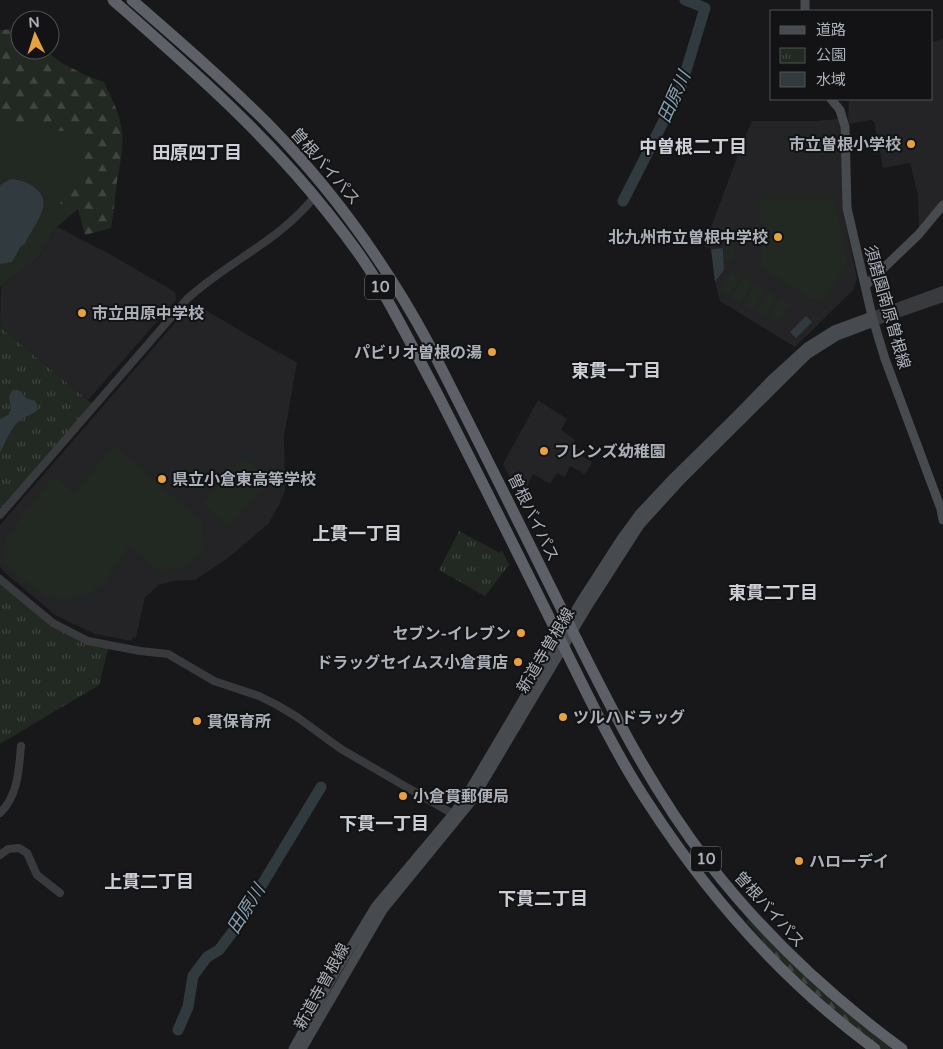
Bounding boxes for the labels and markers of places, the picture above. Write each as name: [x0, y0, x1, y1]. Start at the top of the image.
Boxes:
place label: 市立曽根小学校: [789, 135, 901, 155]
marker: 市立曽根小学校: [905, 138, 917, 150]
place label: 北九州市立曽根中学校: [608, 228, 768, 248]
marker: 北九州市立曽根中学校: [772, 231, 784, 243]
place label: 市立田原中学校: [92, 304, 204, 324]
marker: 市立田原中学校: [76, 307, 88, 319]
place label: パビリオ曽根の湯: [354, 343, 482, 363]
marker: パビリオ曽根の湯: [486, 346, 498, 358]
place label: フレンズ幼稚園: [554, 442, 666, 462]
marker: フレンズ幼稚園: [538, 445, 550, 457]
place label: 県立小倉東高等学校: [172, 470, 316, 490]
marker: 県立小倉東高等学校: [156, 473, 168, 485]
place label: セブン-イレブン: [392, 624, 511, 644]
marker: セブン-イレブン: [515, 627, 527, 639]
place label: ドラッグセイムス小倉貫店: [316, 653, 508, 673]
marker: ドラッグセイムス小倉貫店: [512, 656, 524, 668]
place label: ツルハドラッグ: [573, 708, 685, 728]
marker: ツルハドラッグ: [557, 711, 569, 723]
place label: 貫保育所: [207, 712, 271, 732]
marker: 貫保育所: [191, 715, 203, 727]
place label: 小倉貫郵便局: [413, 787, 509, 807]
marker: 小倉貫郵便局: [397, 790, 409, 802]
place label: ハローデイ: [809, 852, 889, 872]
marker: ハローデイ: [793, 855, 805, 867]

